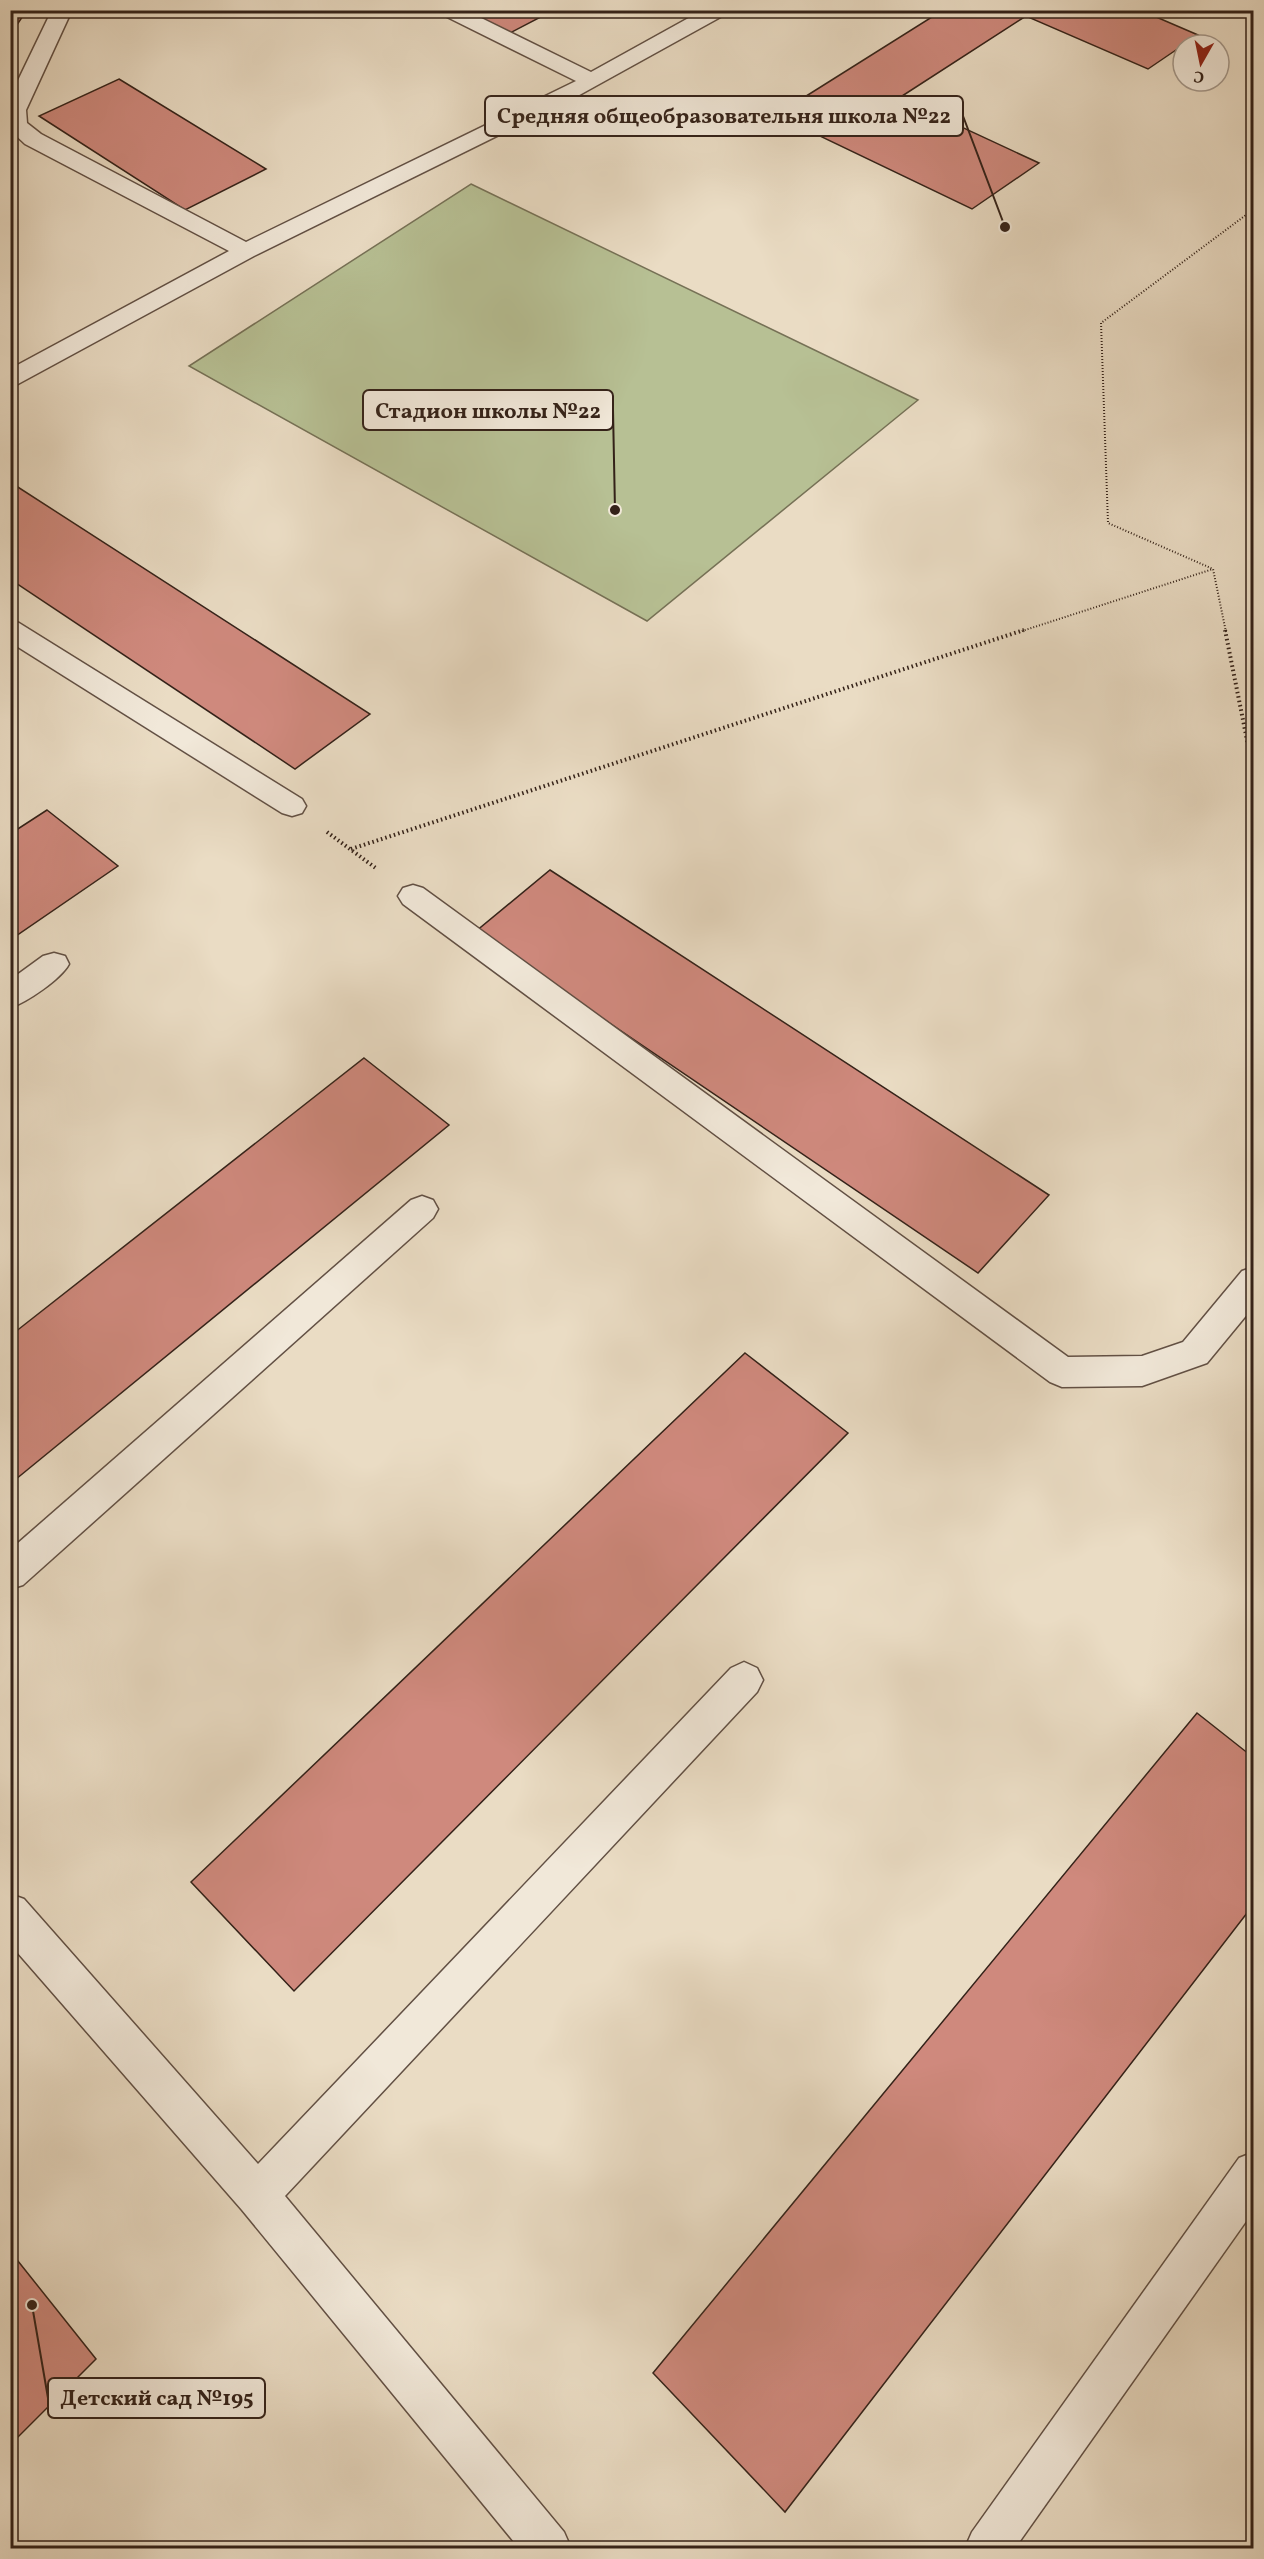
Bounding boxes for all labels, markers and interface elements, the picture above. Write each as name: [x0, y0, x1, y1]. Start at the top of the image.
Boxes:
north arrow: [1171, 33, 1231, 93]
text: С: [1192, 64, 1206, 88]
callout: Средняя общеобразовательня школа №22: [485, 96, 963, 136]
text: Средняя общеобразовательня школа №22: [497, 102, 951, 133]
callout: Стадион школы №22: [363, 390, 613, 430]
text: Стадион школы №22: [375, 397, 601, 428]
callout: Детский сад №195: [48, 2378, 265, 2418]
text: Детский сад №195: [60, 2384, 254, 2415]

